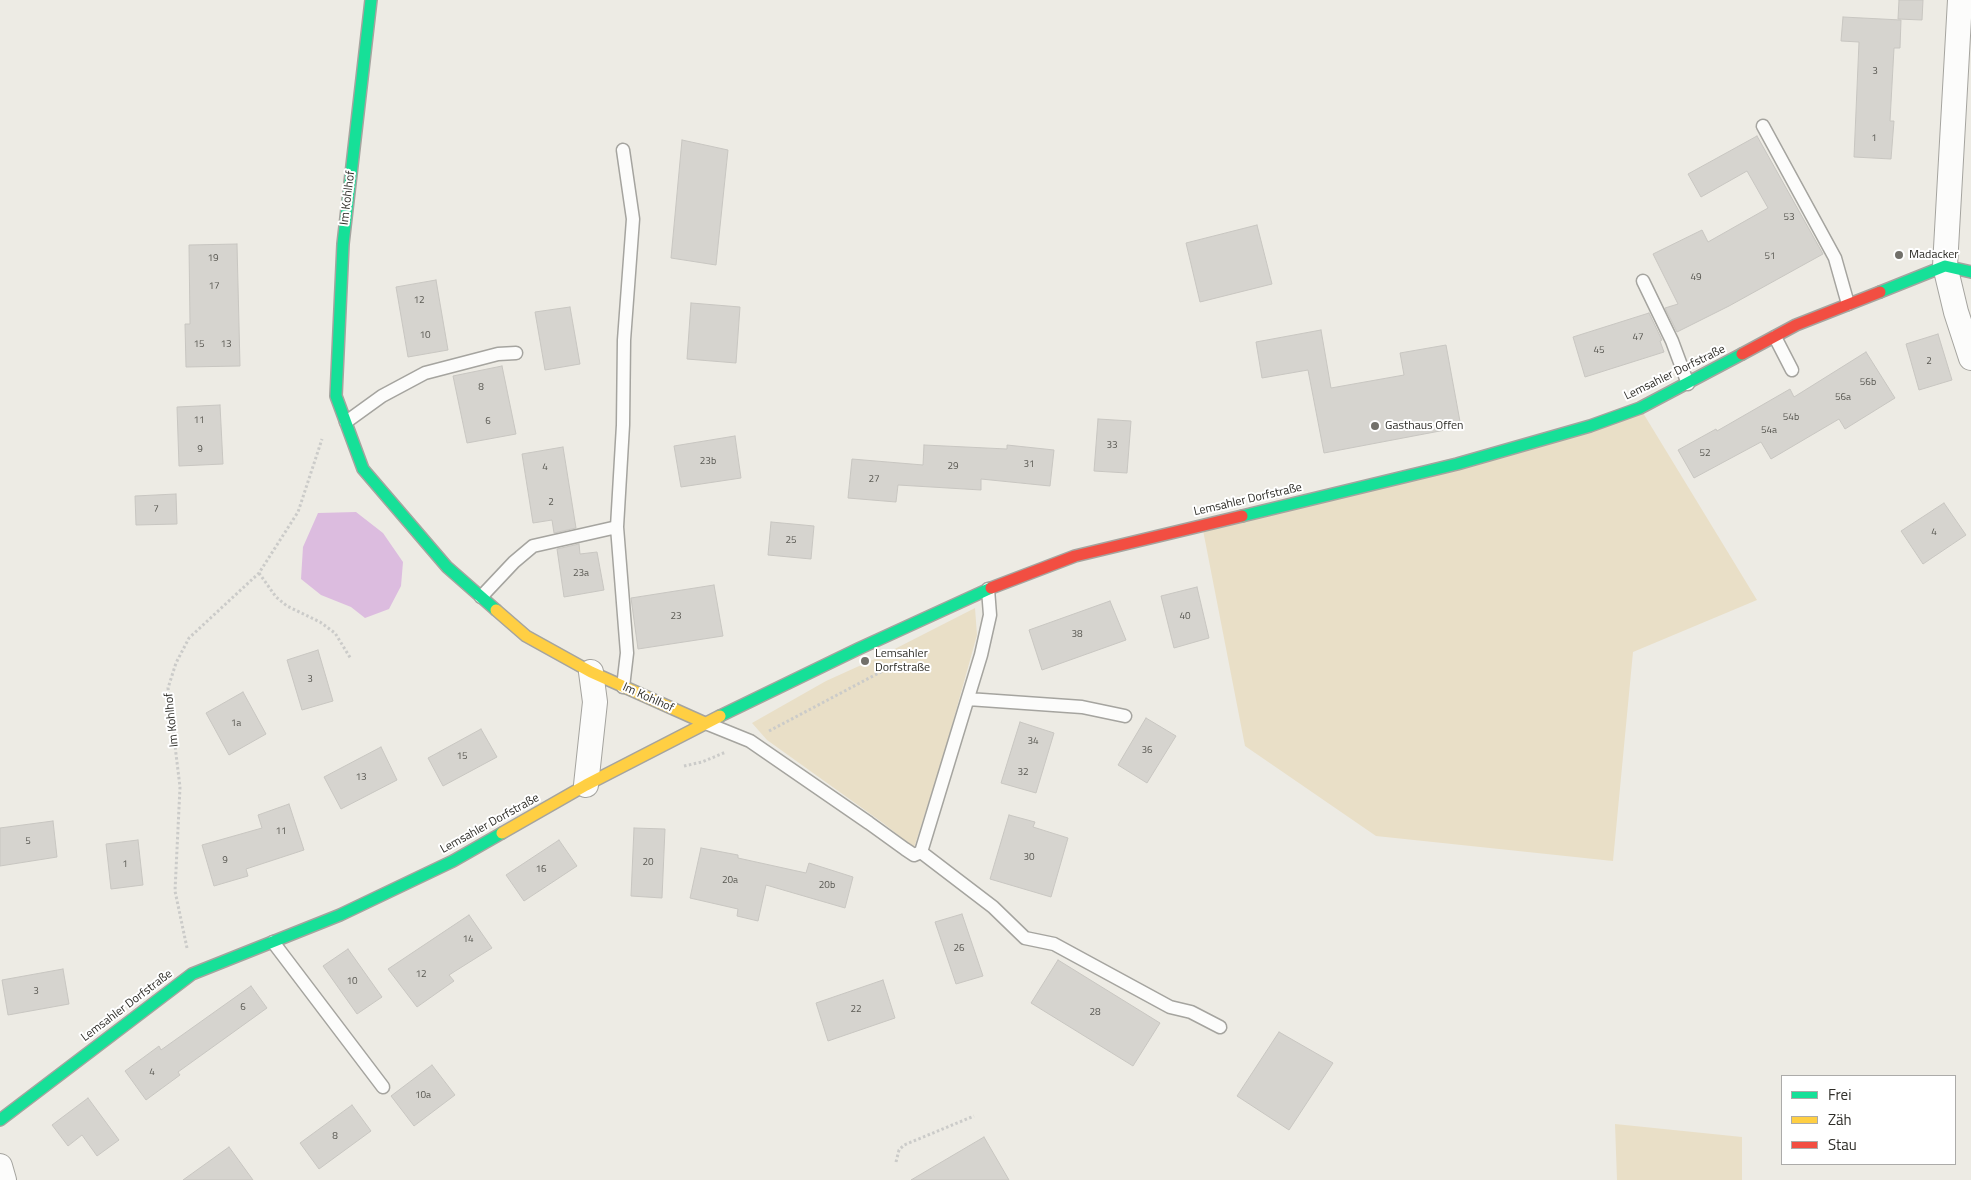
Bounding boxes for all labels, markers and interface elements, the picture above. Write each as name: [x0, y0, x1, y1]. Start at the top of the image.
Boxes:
house number: 3: [1872, 66, 1878, 78]
house number: 1: [1871, 133, 1877, 145]
street label: Im Kohlhof: [338, 170, 358, 226]
house number: 53: [1783, 212, 1795, 224]
place label: Madacker: [1909, 248, 1958, 262]
marker: Madacker: [1893, 249, 1905, 261]
house number: 51: [1764, 251, 1776, 263]
house number: 19: [207, 253, 219, 265]
house number: 49: [1690, 272, 1702, 284]
house number: 17: [208, 281, 220, 293]
house number: 12: [413, 295, 425, 307]
house number: 10: [419, 330, 431, 342]
house number: 47: [1632, 332, 1644, 344]
house number: 15: [193, 339, 205, 351]
house number: 13: [220, 339, 232, 351]
street label: Lemsahler Dorfstraße: [1622, 342, 1728, 404]
house number: 45: [1593, 345, 1605, 357]
house number: 2: [1926, 356, 1932, 368]
house number: 56b: [1860, 377, 1876, 389]
house number: 8: [478, 382, 484, 394]
house number: 56a: [1835, 392, 1851, 404]
house number: 54b: [1783, 412, 1799, 424]
house number: 11: [193, 415, 205, 427]
house number: 6: [485, 416, 491, 428]
place label: Gasthaus Offen: [1385, 419, 1464, 433]
marker: Gasthaus Offen: [1369, 420, 1381, 432]
house number: 54a: [1761, 425, 1777, 437]
house number: 33: [1106, 440, 1118, 452]
house number: 9: [197, 444, 203, 456]
house number: 52: [1699, 448, 1711, 460]
house number: 23b: [700, 456, 716, 468]
house number: 31: [1023, 459, 1035, 471]
house number: 29: [947, 461, 959, 473]
house number: 4: [542, 462, 548, 474]
house number: 27: [868, 474, 880, 486]
street label: Lemsahler Dorfstraße: [1193, 481, 1303, 519]
house number: 2: [548, 497, 554, 509]
house number: 7: [153, 504, 159, 516]
house number: 4: [1931, 527, 1937, 539]
house number: 25: [785, 535, 797, 547]
house number: 23a: [573, 568, 589, 580]
house number: 23: [670, 611, 682, 623]
house number: 40: [1179, 611, 1191, 623]
house number: 38: [1071, 629, 1083, 641]
place label: Lemsahler Dorfstraße: [875, 647, 930, 675]
marker: Lemsahler Dorfstraße: [859, 655, 871, 667]
house number: 3: [307, 674, 313, 686]
street label: Im Kohlhof: [620, 680, 676, 716]
street label: Im Kohlhof: [162, 692, 182, 748]
house number: 1a: [231, 718, 241, 730]
house number: 34: [1027, 736, 1039, 748]
house number: 36: [1141, 745, 1153, 757]
house number: 15: [456, 751, 468, 763]
house number: 32: [1017, 767, 1029, 779]
house number: 13: [355, 772, 367, 784]
street label: Lemsahler Dorfstraße: [438, 791, 542, 857]
house number: 11: [275, 826, 287, 838]
house number: 5: [25, 836, 31, 848]
house number: 30: [1023, 852, 1035, 864]
house number: 9: [222, 855, 228, 867]
house number: 20: [642, 857, 654, 869]
house number: 1: [122, 859, 128, 871]
house number: 16: [535, 864, 547, 876]
house number: 20a: [722, 875, 738, 887]
house number: 20b: [819, 880, 835, 892]
house number: 14: [462, 934, 474, 946]
house number: 26: [953, 943, 965, 955]
street label: Lemsahler Dorfstraße: [79, 967, 175, 1045]
house number: 12: [415, 969, 427, 981]
house number: 10: [346, 976, 358, 988]
house number: 3: [33, 986, 39, 998]
house number: 6: [240, 1002, 246, 1014]
house number: 22: [850, 1004, 862, 1016]
house number: 28: [1089, 1007, 1101, 1019]
house number: 4: [149, 1067, 155, 1079]
legend: [1781, 1075, 1956, 1165]
text: Frei: [1828, 1083, 1851, 1106]
house number: 10a: [415, 1090, 431, 1102]
text: Zäh: [1828, 1108, 1852, 1131]
house number: 8: [332, 1131, 338, 1143]
text: Stau: [1828, 1133, 1857, 1156]

